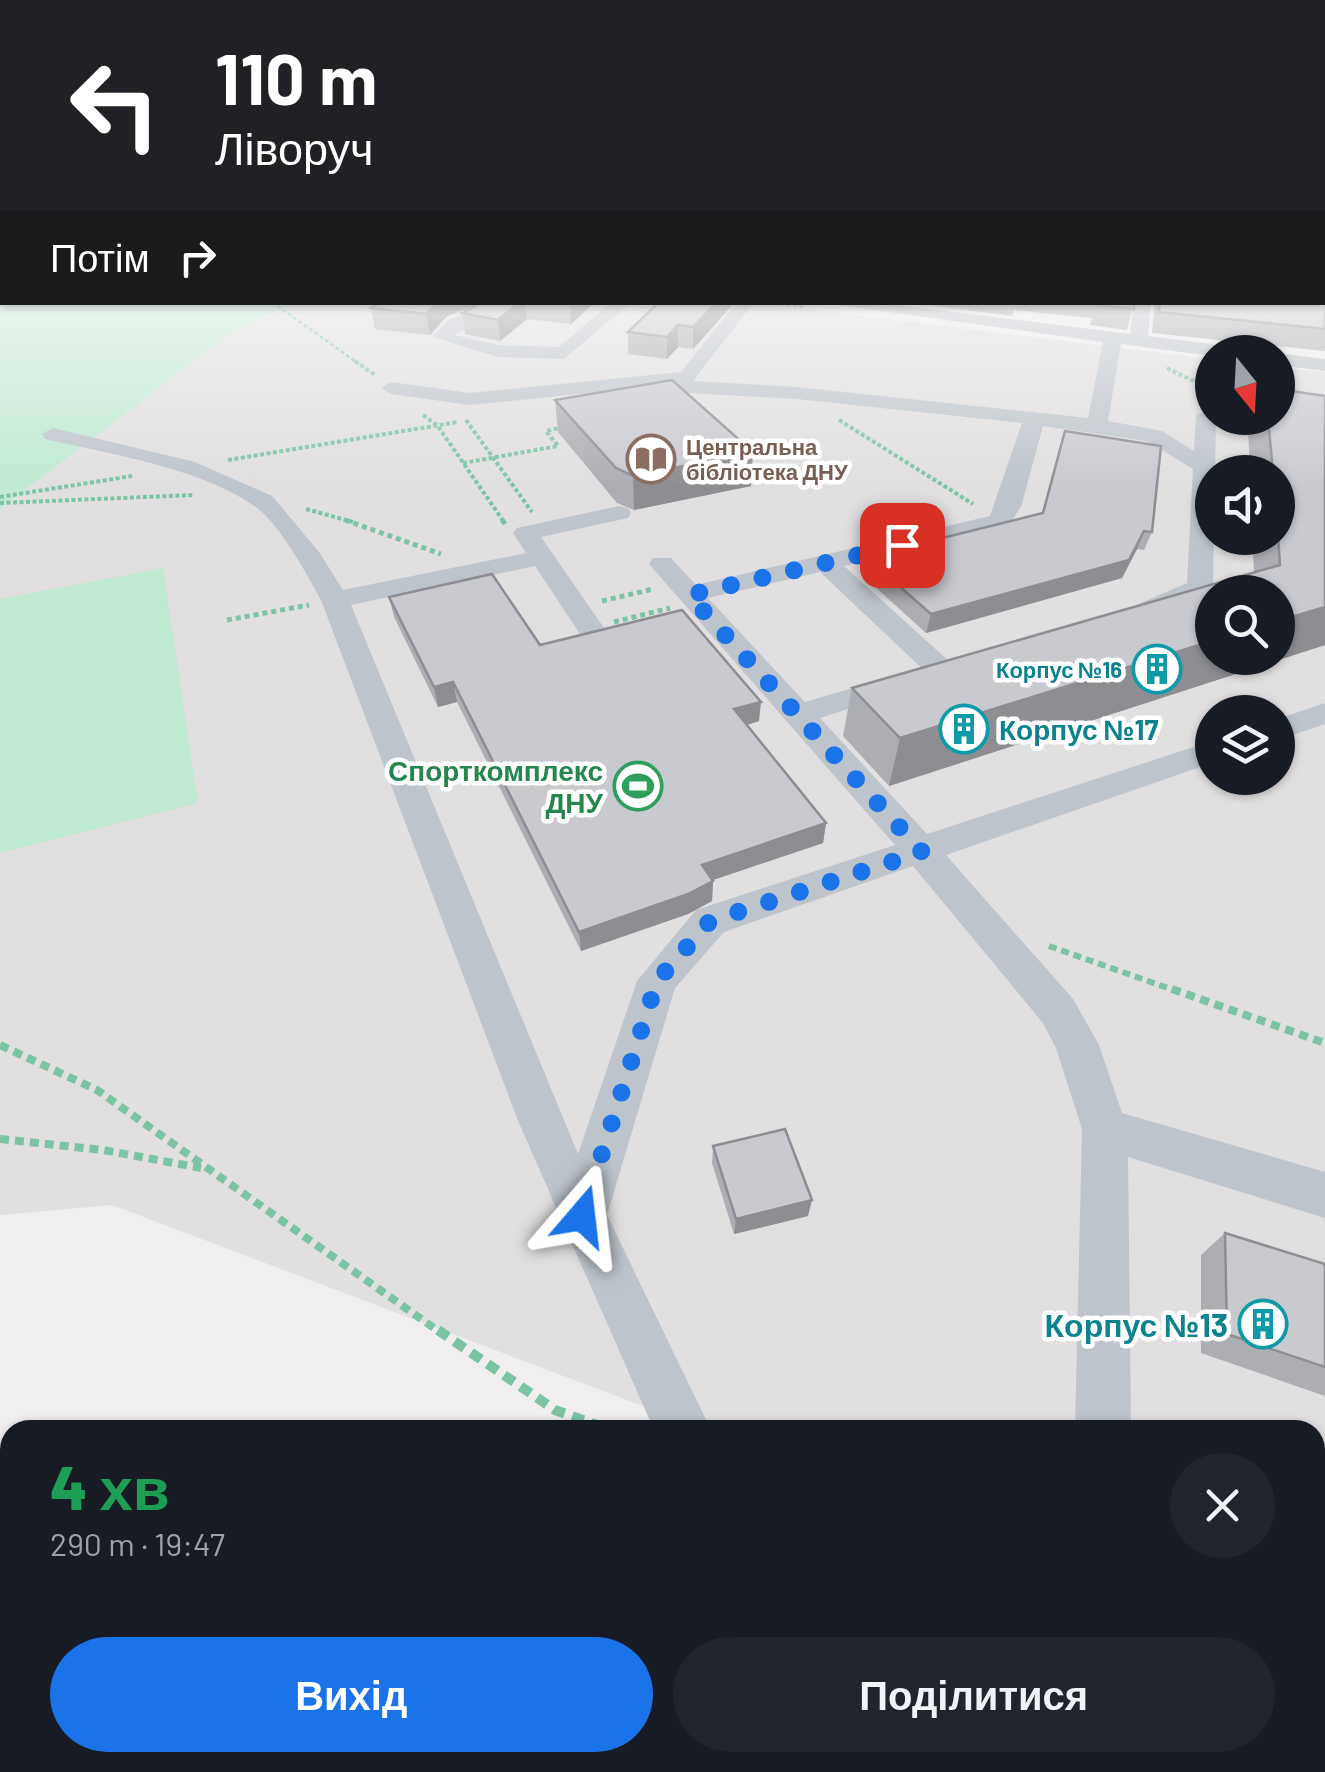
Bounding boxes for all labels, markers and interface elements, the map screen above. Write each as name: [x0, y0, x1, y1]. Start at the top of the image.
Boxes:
text: 110 m: [215, 35, 377, 119]
icon: left: [50, 40, 180, 170]
text: Ліворуч: [215, 120, 373, 174]
icon: right: [170, 230, 225, 285]
text: Потім: [50, 234, 150, 280]
north arrow: [1195, 335, 1295, 435]
map controls: [1195, 335, 1295, 795]
library icon: Центральна бібліотека ДНУ: [625, 433, 677, 485]
place label: Центральна бібліотека ДНУ: [686, 433, 848, 485]
button: sound: [1195, 455, 1295, 555]
pin: [860, 503, 945, 588]
icon: arrive: [875, 518, 930, 573]
button: search: [1195, 575, 1295, 675]
building icon: Корпус №16: [1131, 643, 1183, 695]
place label: Корпус №16: [996, 656, 1122, 683]
button: layers: [1195, 695, 1295, 795]
building icon: Корпус №17: [938, 703, 990, 755]
place label: Корпус №17: [999, 712, 1158, 746]
place label: Спорткомплекс ДНУ: [388, 753, 604, 819]
sports icon: Спорткомплекс ДНУ: [612, 760, 664, 812]
position arrow: [530, 1164, 634, 1268]
building icon: Корпус №13: [1237, 1298, 1289, 1350]
place label: Корпус №13: [1045, 1305, 1228, 1344]
text: 4 хв: [50, 1450, 170, 1522]
button: close: [1170, 1453, 1275, 1558]
text: 290 m · 19:47: [50, 1524, 225, 1562]
button: Вихід: [50, 1637, 653, 1752]
button: Поділитися: [673, 1637, 1275, 1752]

